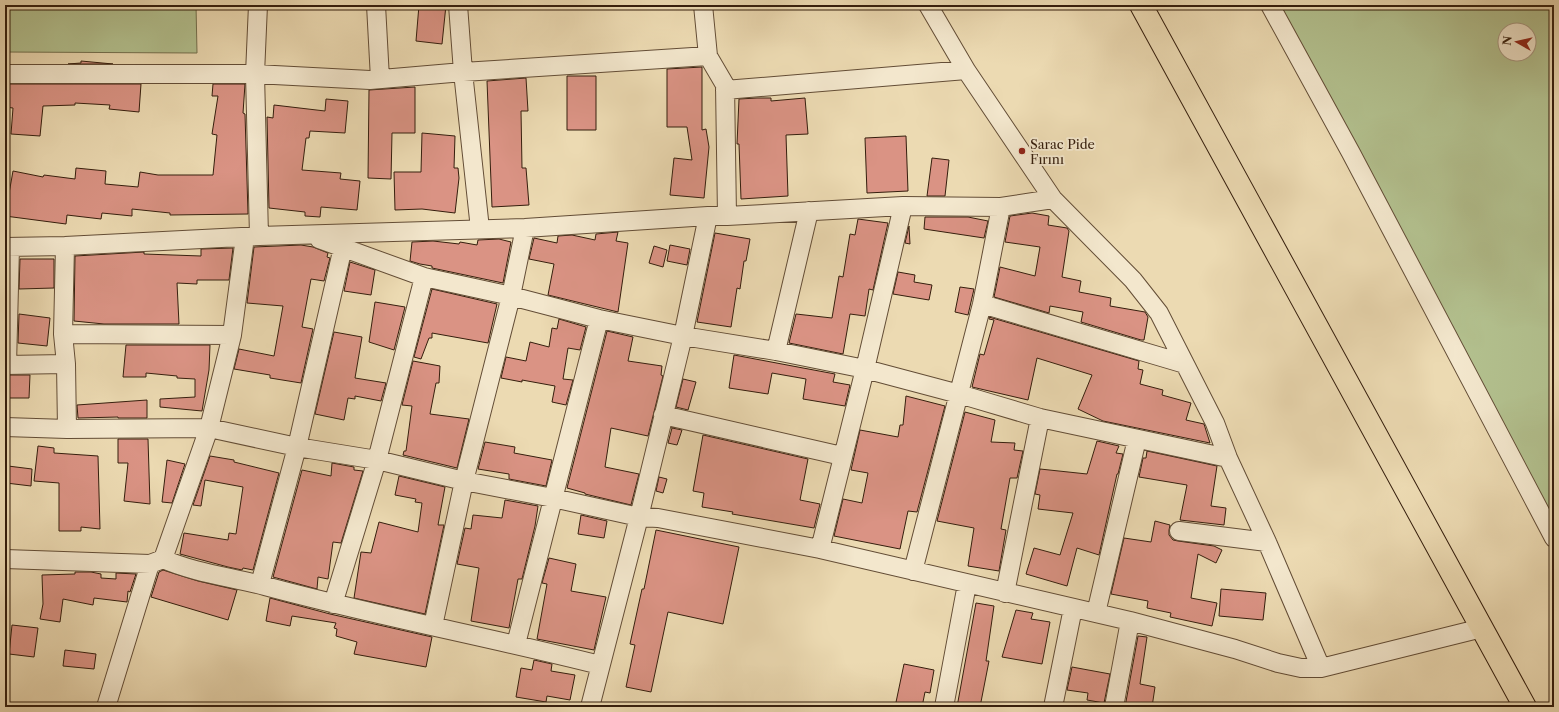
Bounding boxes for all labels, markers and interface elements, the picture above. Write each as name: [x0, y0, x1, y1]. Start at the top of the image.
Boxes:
north arrow: [1497, 22, 1537, 62]
text: N: [1500, 34, 1515, 46]
place label: Sarac Pide Fırını: [1030, 136, 1095, 167]
marker: Sarac Pide Fırını: [1017, 146, 1027, 156]

